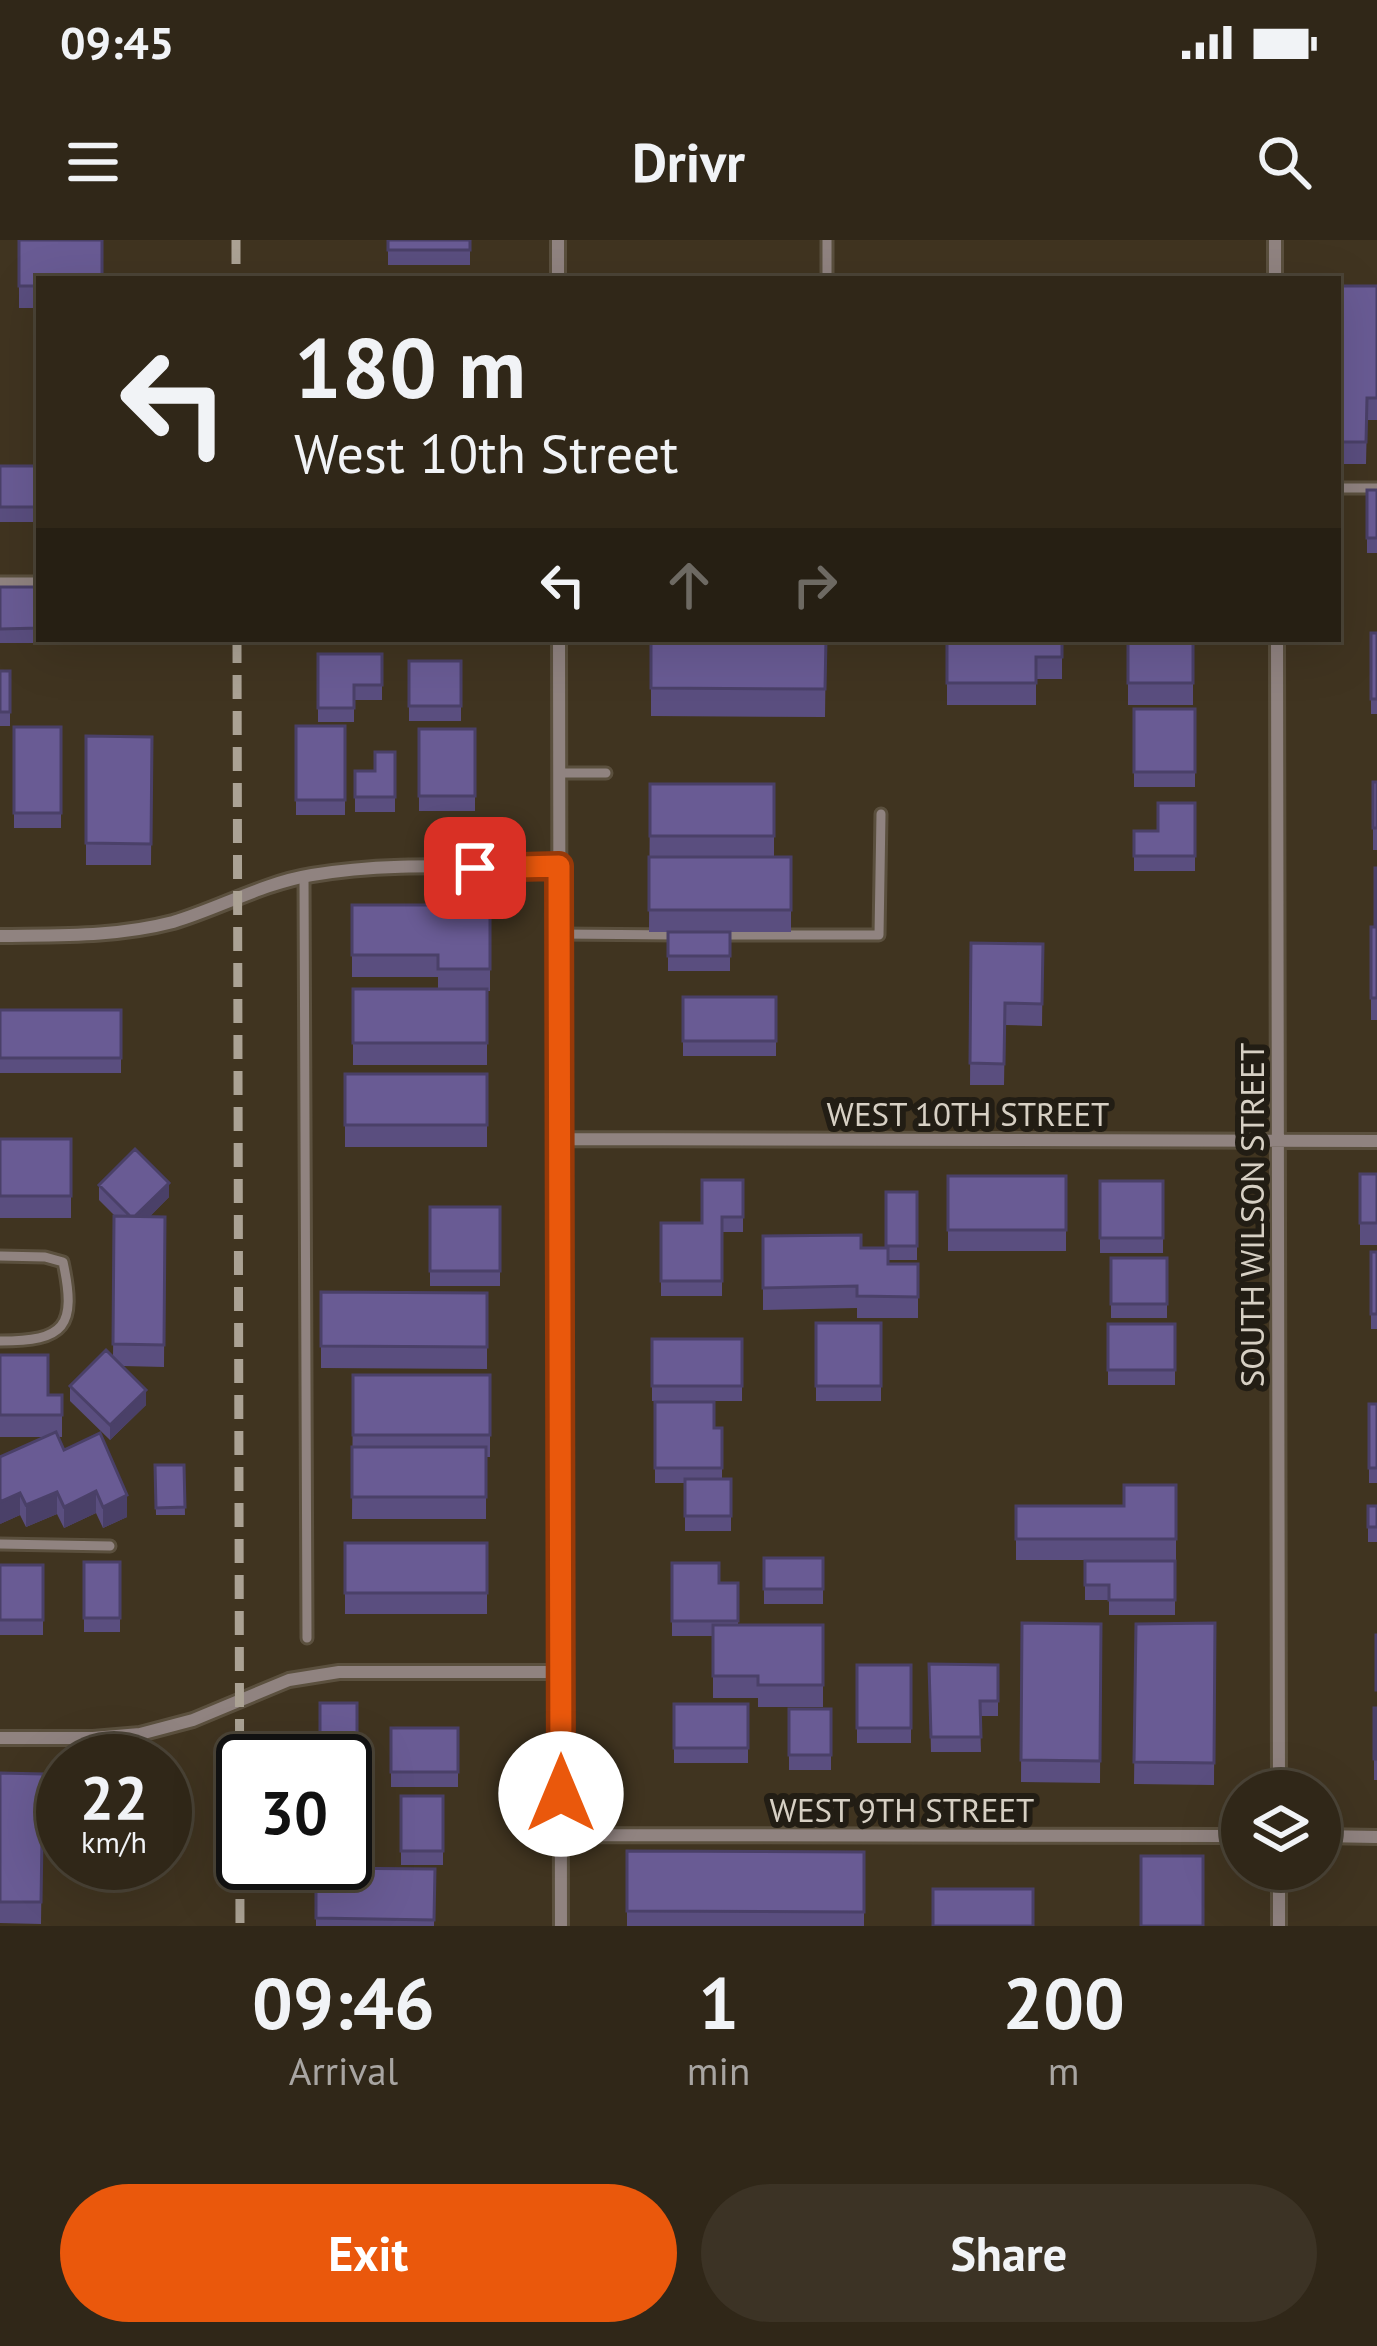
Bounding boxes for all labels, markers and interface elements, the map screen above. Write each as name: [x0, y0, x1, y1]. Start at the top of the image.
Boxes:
text: 09:45: [60, 13, 174, 71]
text: Drivr: [632, 127, 745, 197]
icon: menu: [60, 129, 126, 195]
icon: search: [1251, 129, 1317, 195]
text: 180 m: [294, 312, 526, 421]
icon: left: [96, 324, 252, 480]
text: West 10th Street: [294, 418, 678, 488]
icon: left: [530, 552, 596, 618]
icon: ahead: [656, 552, 722, 618]
icon: right: [782, 552, 848, 618]
pin: [424, 817, 526, 919]
icon: arrive: [442, 835, 508, 901]
street label: SOUTH WILSON STREET: [1230, 1043, 1273, 1387]
street label: WEST 10TH STREET: [827, 1092, 1109, 1135]
position arrow: [498, 1731, 624, 1857]
speed limit sign: 30: [216, 1734, 372, 1890]
text: 22: [80, 1758, 148, 1836]
map controls: [1221, 1770, 1341, 1890]
button: layers: [1221, 1770, 1341, 1890]
street label: WEST 9TH STREET: [770, 1788, 1034, 1831]
text: km/h: [81, 1822, 147, 1861]
text: 09:46: [252, 1956, 435, 2049]
text: 1: [698, 1956, 739, 2049]
text: 200: [1002, 1956, 1125, 2049]
text: Arrival: [289, 2045, 398, 2096]
text: min: [687, 2045, 750, 2096]
text: m: [1048, 2045, 1079, 2096]
button: Exit: [60, 2184, 677, 2322]
button: Share: [701, 2184, 1317, 2322]

